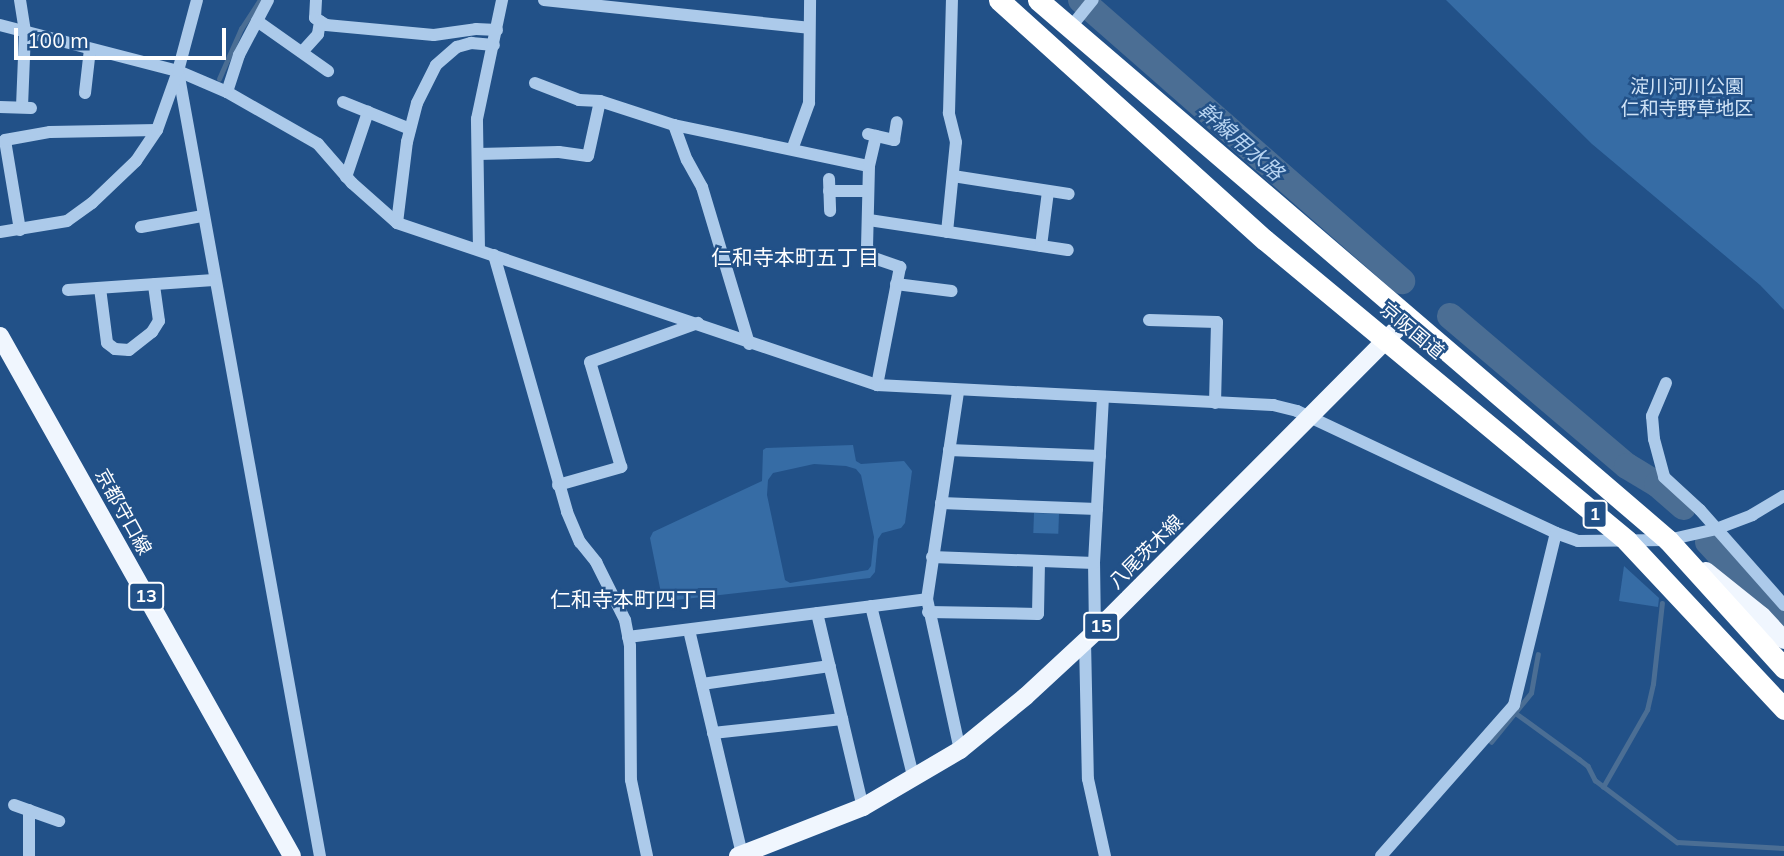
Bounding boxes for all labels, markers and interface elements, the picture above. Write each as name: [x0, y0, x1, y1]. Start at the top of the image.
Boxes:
scale bar: [18, 14, 229, 58]
text: 100 m: [27, 27, 89, 53]
park label: 淀川河川公園 仁和寺野草地区: [1621, 76, 1753, 120]
water label: 幹線用水路: [1193, 97, 1289, 185]
district label: 仁和寺本町五丁目: [711, 244, 879, 270]
street label: 京阪国道: [1376, 298, 1448, 364]
street label: 京都守口線: [90, 465, 156, 559]
road number: 1: [1581, 500, 1609, 528]
street label: 八尾茨木線: [1104, 510, 1188, 594]
road number: 13: [127, 582, 165, 610]
district label: 仁和寺本町四丁目: [550, 586, 718, 612]
road number: 15: [1082, 612, 1120, 640]

